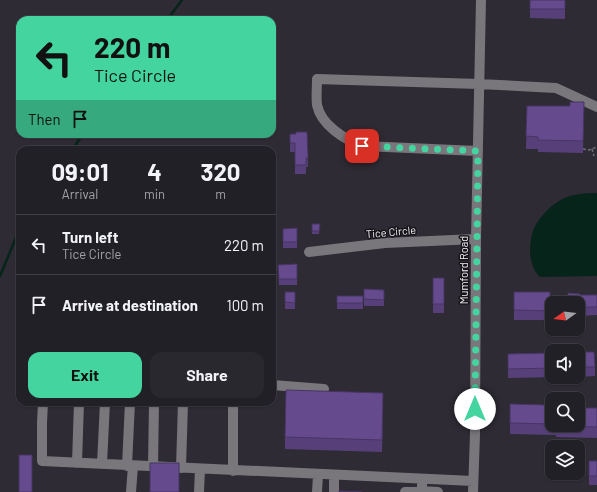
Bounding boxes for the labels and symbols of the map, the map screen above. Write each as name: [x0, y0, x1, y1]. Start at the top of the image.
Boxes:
pin: [345, 129, 379, 163]
street label: Tice Circle: [365, 223, 417, 240]
street label: Mumford Road: [457, 236, 470, 304]
north arrow: [545, 296, 585, 336]
position arrow: [454, 388, 496, 430]

